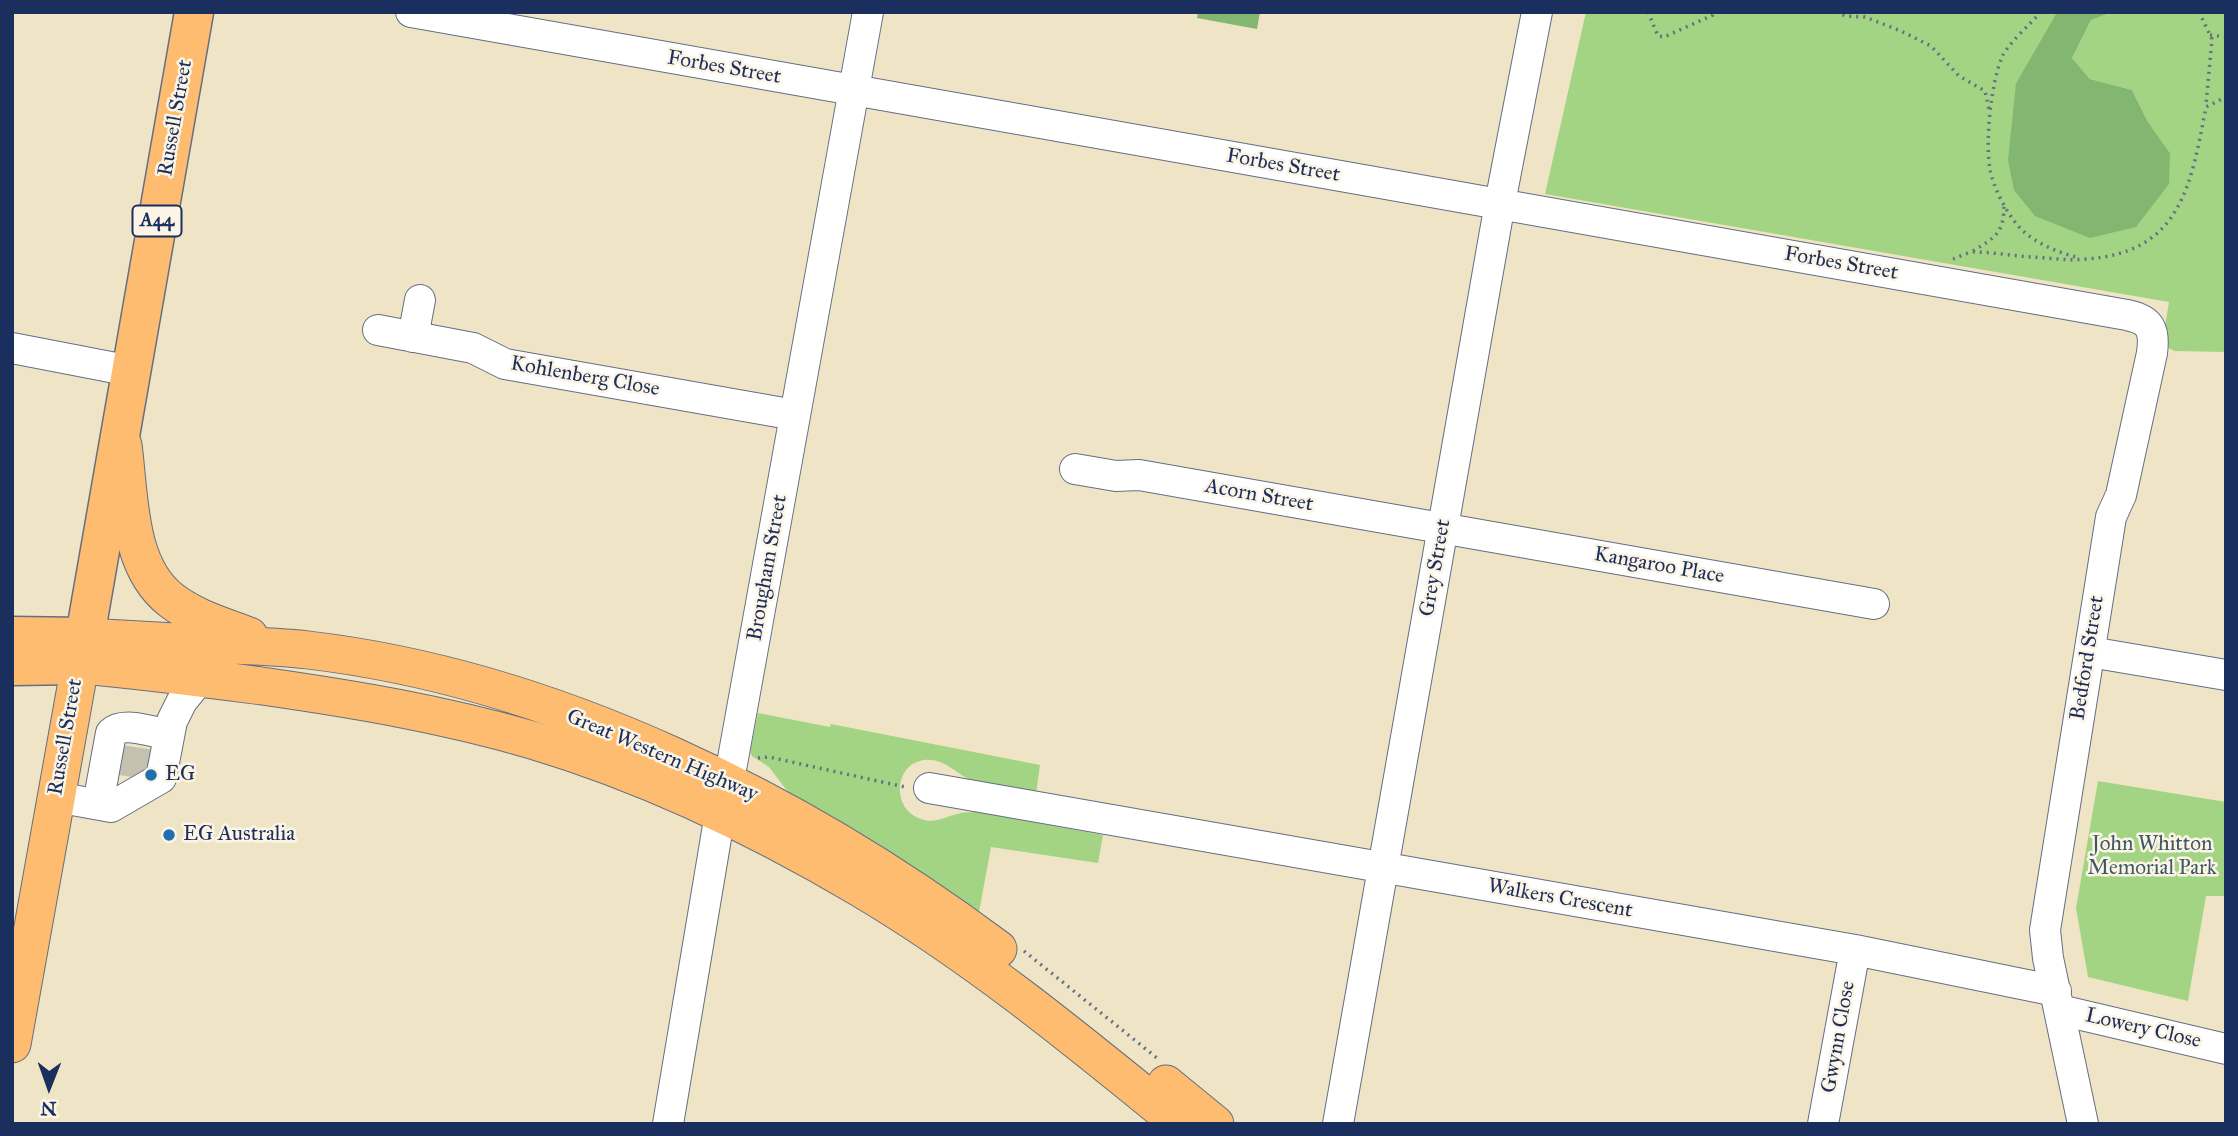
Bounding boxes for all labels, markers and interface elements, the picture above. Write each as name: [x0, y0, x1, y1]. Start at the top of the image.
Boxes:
street label: Forbes Street: [665, 46, 783, 90]
street label: Russell Street: [153, 58, 199, 178]
street label: Forbes Street: [1224, 144, 1342, 188]
road number: A44: [132, 206, 182, 236]
street label: Forbes Street: [1782, 242, 1900, 286]
street label: Kohlenberg Close: [509, 352, 661, 402]
street label: Acorn Street: [1203, 474, 1315, 518]
street label: Brougham Street: [743, 493, 793, 643]
street label: Grey Street: [1415, 517, 1457, 619]
street label: Kangaroo Place: [1592, 542, 1726, 590]
street label: Bedford Street: [2066, 594, 2110, 722]
street label: Russell Street: [43, 677, 89, 797]
street label: Great Western Highway: [563, 704, 761, 808]
place label: EG: [165, 762, 195, 788]
marker: EG: [143, 767, 159, 783]
place label: EG Australia: [183, 822, 295, 848]
marker: EG Australia: [161, 827, 177, 843]
park label: John Whitton Memorial Park: [2087, 832, 2217, 882]
street label: Walkers Crescent: [1486, 874, 1634, 924]
street label: Gwynn Close: [1817, 979, 1861, 1095]
street label: Lowery Close: [2083, 1003, 2203, 1055]
north arrow: [14, 1052, 84, 1122]
text: N: [40, 1097, 57, 1120]

